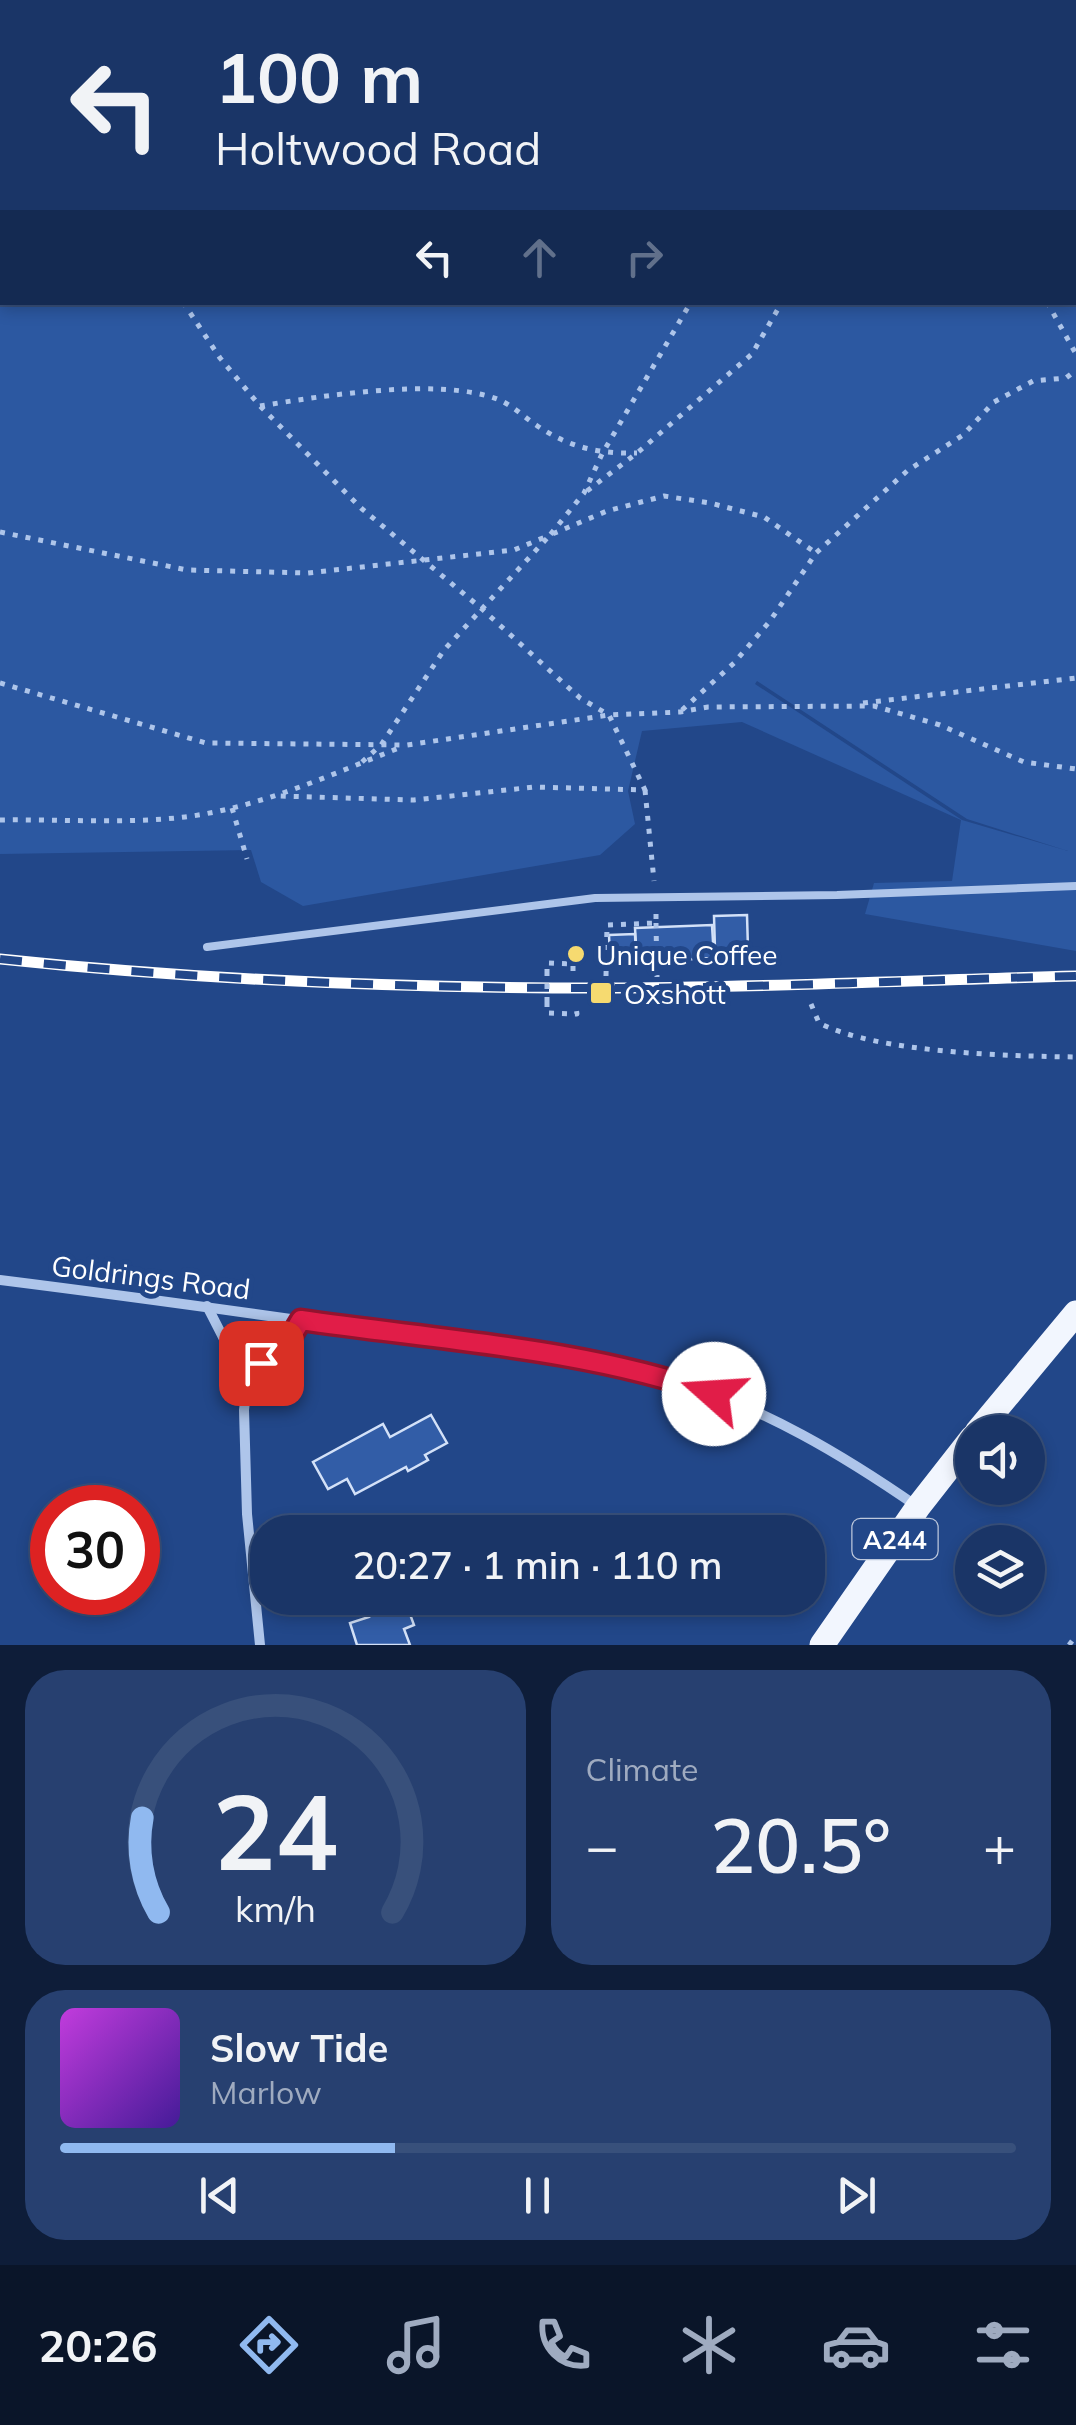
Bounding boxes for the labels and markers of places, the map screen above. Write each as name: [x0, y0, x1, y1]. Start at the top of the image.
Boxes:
place label: Unique Coffee: [596, 937, 778, 972]
marker: Unique Coffee: [565, 943, 587, 965]
place label: Oxshott: [624, 976, 726, 1011]
marker: Oxshott: [588, 980, 614, 1006]
pin: [219, 1321, 304, 1406]

